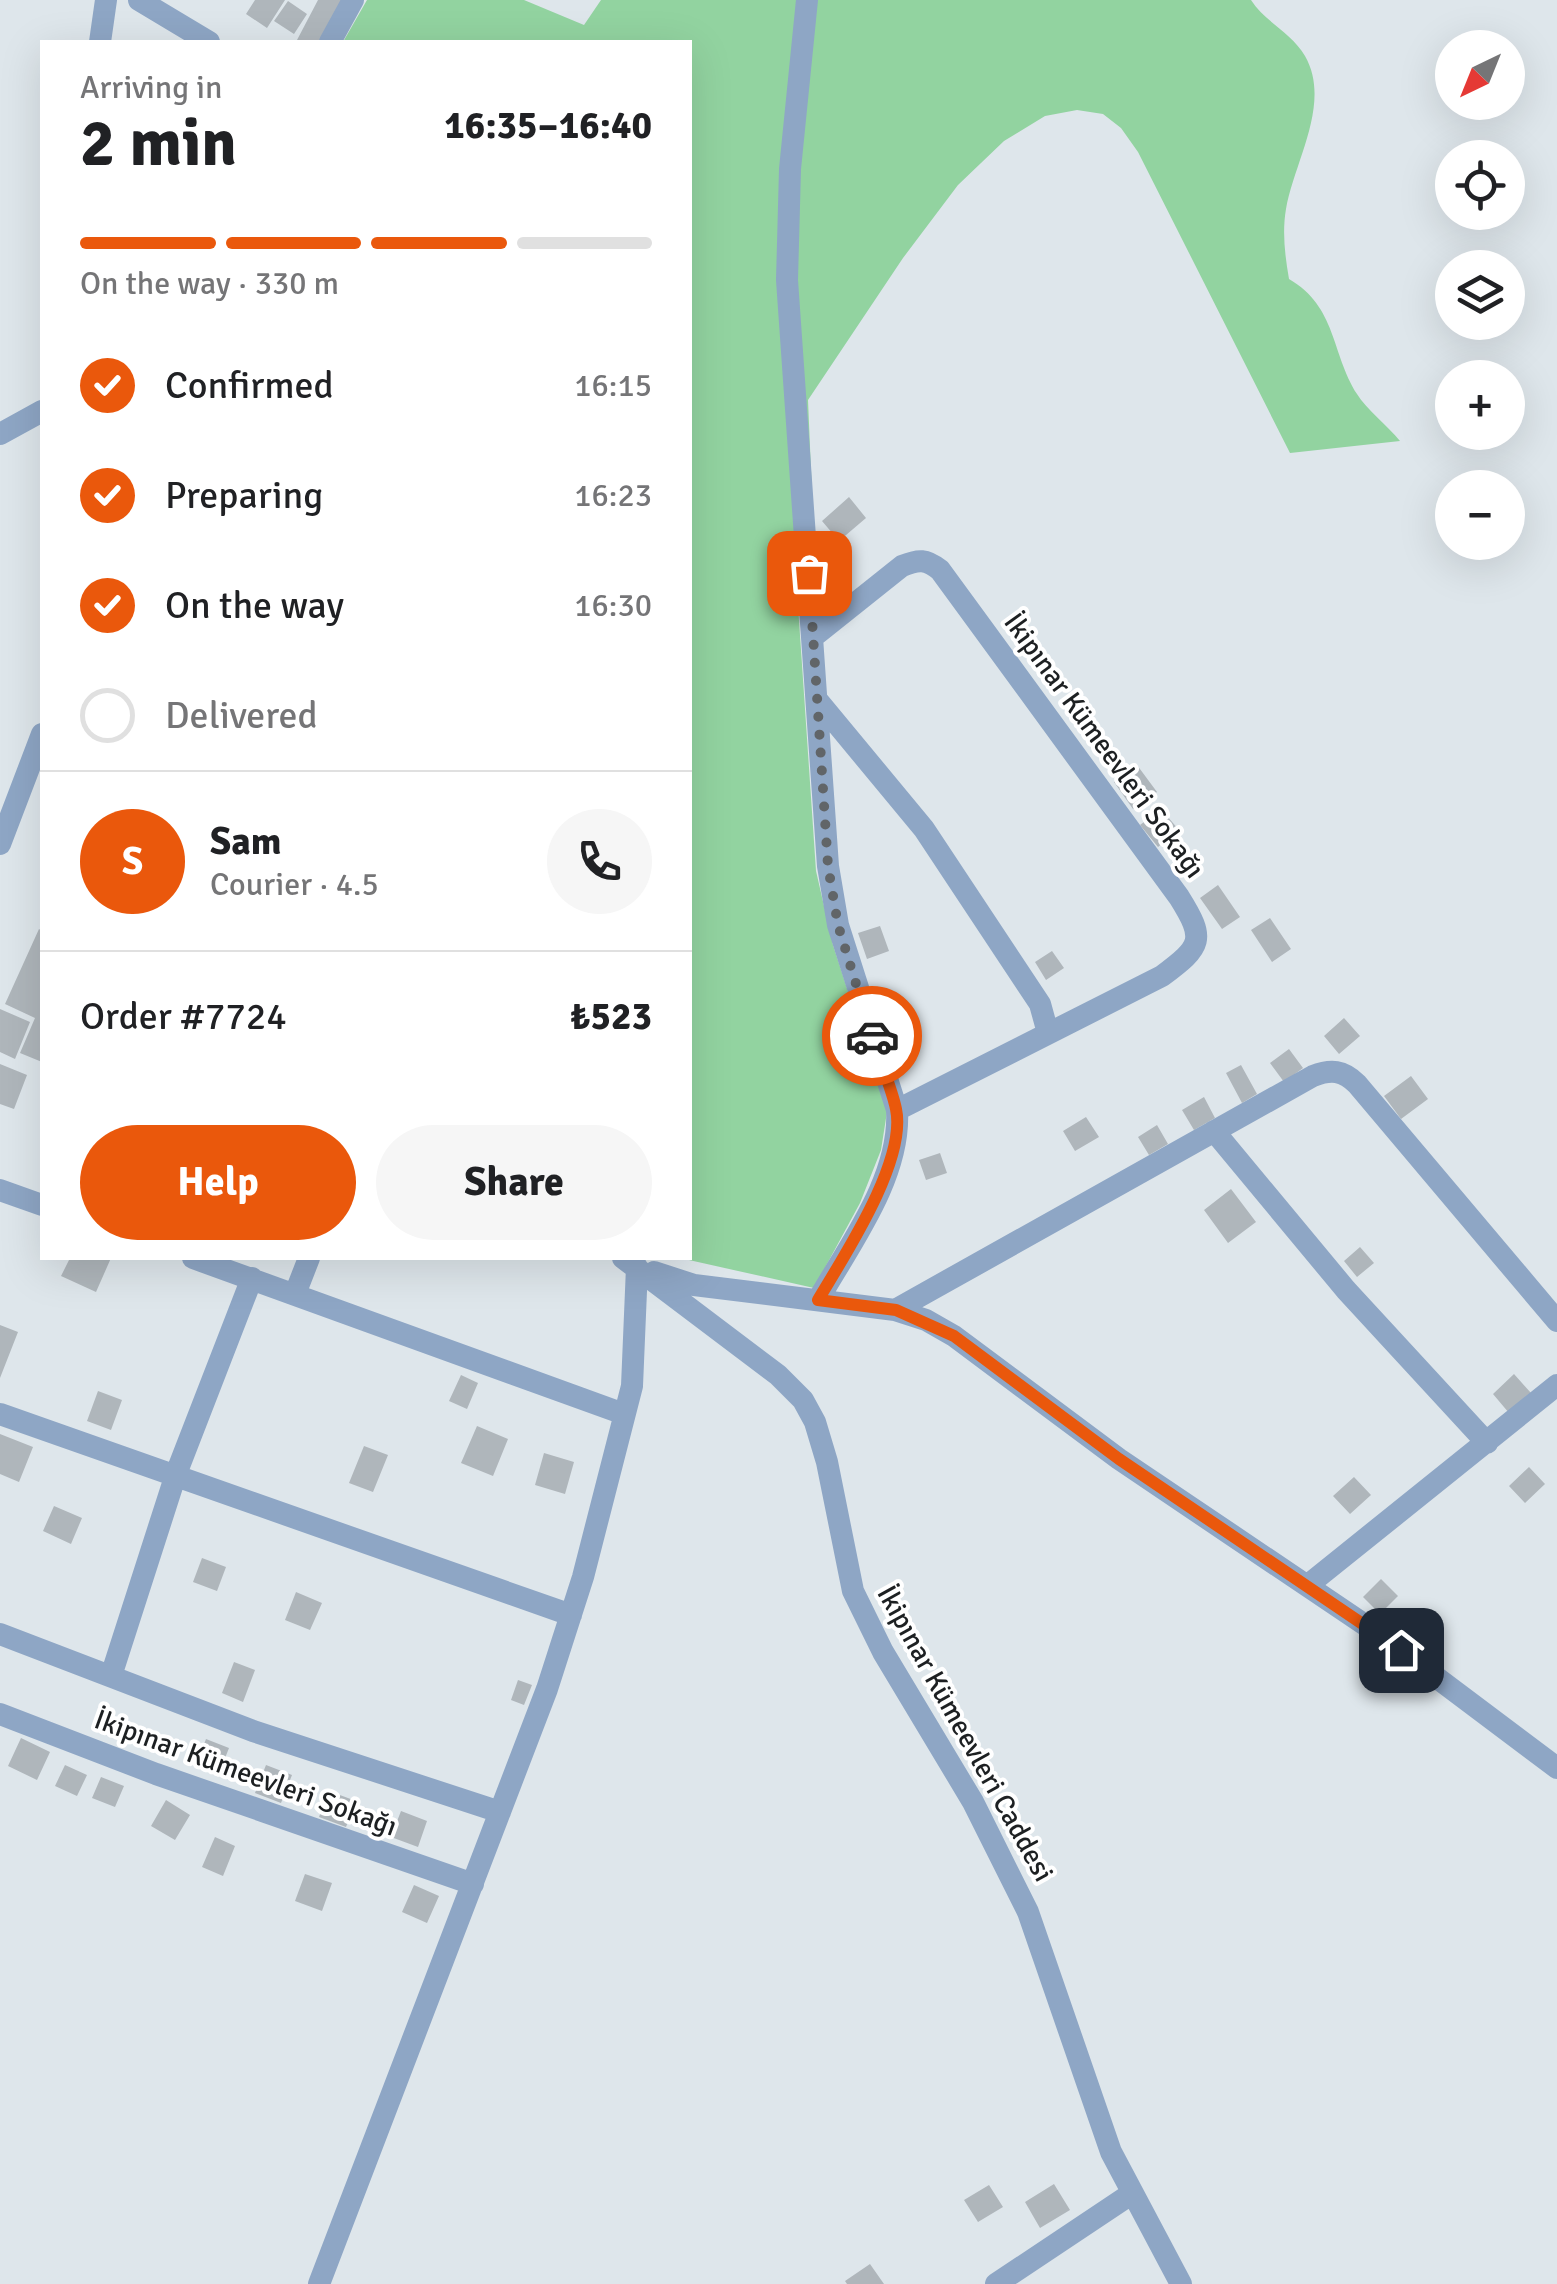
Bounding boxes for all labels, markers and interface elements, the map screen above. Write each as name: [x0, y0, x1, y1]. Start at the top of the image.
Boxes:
north arrow: [1435, 30, 1525, 120]
map controls: [1435, 30, 1525, 560]
text: Arriving in: [80, 68, 222, 107]
text: 16:35–16:40: [444, 102, 652, 149]
text: 2 min: [80, 104, 237, 184]
button: locate: [1435, 140, 1525, 230]
button: layers: [1435, 250, 1525, 340]
text: On the way · 330 m: [80, 264, 339, 303]
icon: check: [80, 358, 135, 413]
button: +: [1435, 360, 1525, 450]
text: Confirmed: [165, 362, 334, 409]
text: 16:15: [574, 366, 652, 405]
icon: check: [80, 468, 135, 523]
button: −: [1435, 470, 1525, 560]
text: Preparing: [165, 472, 323, 519]
text: 16:23: [574, 476, 652, 515]
pin: [767, 531, 852, 616]
icon: bag: [782, 546, 837, 601]
icon: check: [80, 578, 135, 633]
text: On the way: [165, 582, 344, 629]
text: 16:30: [574, 586, 652, 625]
street label: İkipınar Kümeevleri Sokağı: [997, 606, 1212, 885]
text: Delivered: [165, 692, 318, 739]
button: phone: [547, 809, 652, 914]
text: Sam: [210, 818, 281, 865]
text: S: [122, 838, 143, 885]
text: Courier · 4.5: [210, 865, 379, 904]
courier: [822, 986, 922, 1086]
text: Order #7724: [80, 993, 287, 1040]
text: ₺523: [570, 993, 652, 1040]
icon: car: [845, 1009, 900, 1064]
button: Help: [80, 1125, 356, 1240]
button: Share: [376, 1125, 652, 1240]
street label: İkipınar Kümeevleri Caddesi: [869, 1580, 1061, 1887]
pin: [1359, 1608, 1444, 1693]
icon: home: [1374, 1623, 1429, 1678]
street label: İkipınar Kümeevleri Sokağı: [90, 1702, 402, 1844]

